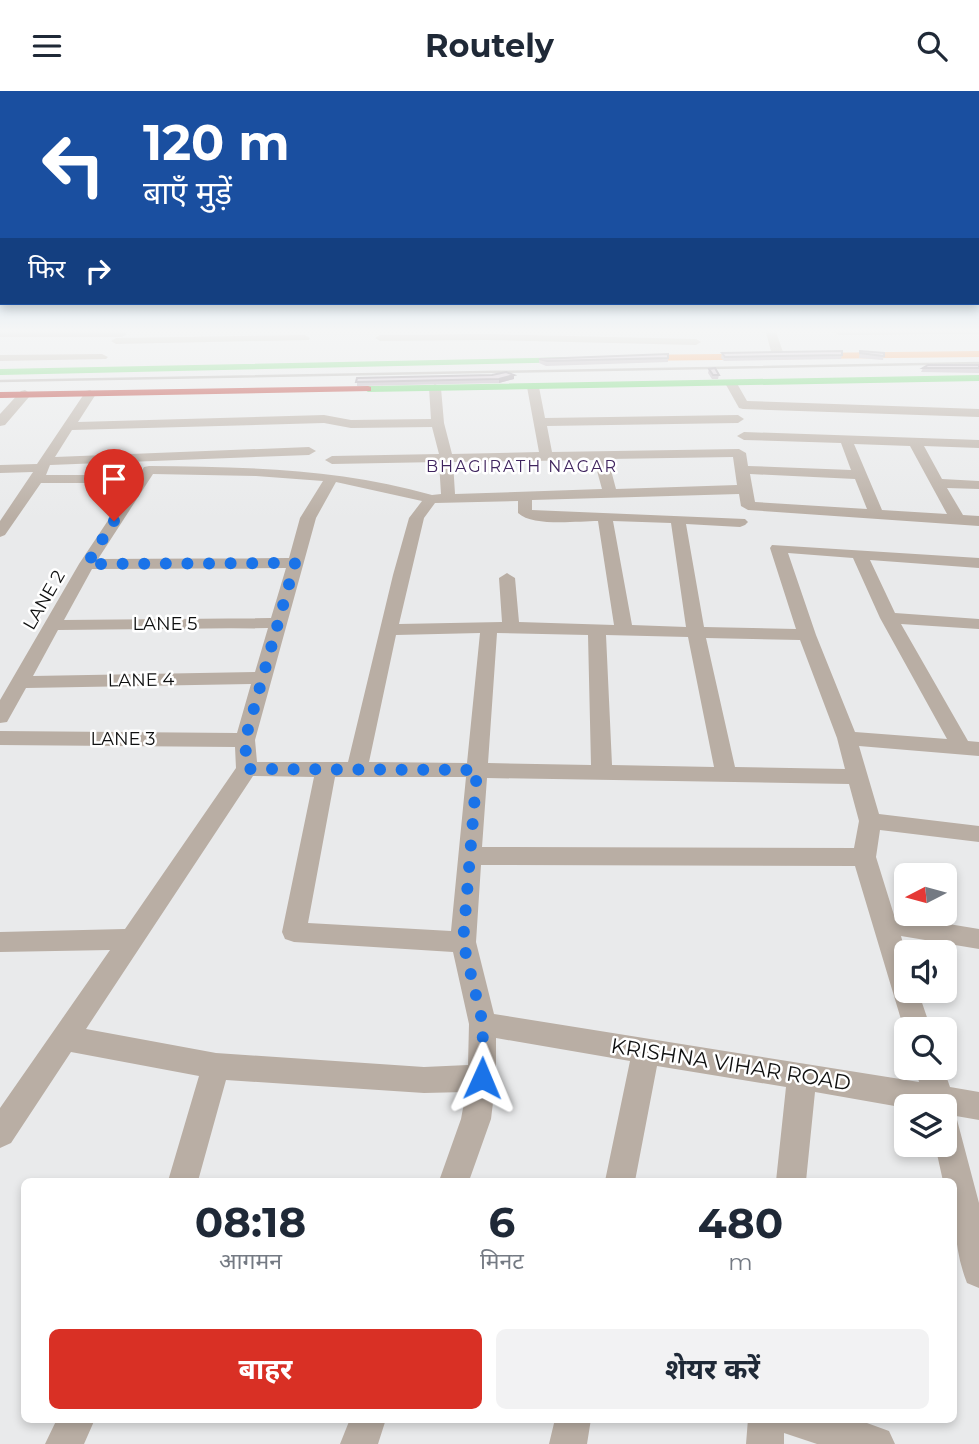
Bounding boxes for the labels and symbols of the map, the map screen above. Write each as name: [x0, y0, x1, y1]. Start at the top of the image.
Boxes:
pin: [84, 449, 144, 521]
district label: BHAGIRATH NAGAR: [426, 457, 618, 476]
street label: LANE 2: [18, 566, 70, 634]
street label: LANE 5: [132, 613, 198, 635]
street label: LANE 4: [107, 668, 175, 692]
street label: LANE 3: [90, 728, 156, 750]
north arrow: [894, 863, 957, 926]
street label: KRISHNA VIHAR ROAD: [609, 1033, 853, 1095]
position arrow: [445, 1041, 519, 1115]

